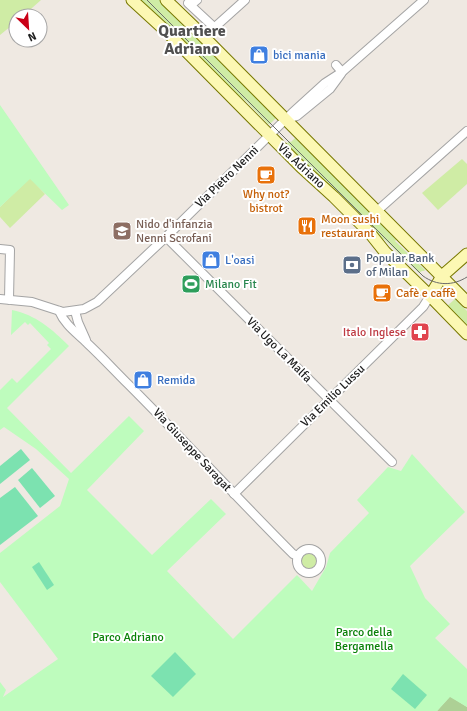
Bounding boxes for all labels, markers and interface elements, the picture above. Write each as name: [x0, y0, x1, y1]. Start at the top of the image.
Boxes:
north arrow: [8, 8, 48, 48]
district label: Quartiere Adriano: [158, 21, 226, 59]
text: N: [26, 29, 38, 44]
shop icon: bici mania: [248, 44, 270, 66]
place label: bici mania: [273, 48, 326, 63]
street label: Via Adriano: [274, 140, 328, 192]
street label: Via Pietro Nenni: [192, 143, 262, 211]
cafe icon: Why not? bistrot: [255, 164, 277, 186]
place label: Why not? bistrot: [243, 187, 289, 216]
place label: Moon sushi restaurant: [321, 212, 379, 241]
restaurant icon: Moon sushi restaurant: [296, 215, 318, 237]
place label: Nido d'infanzia Nenni Scrofani: [136, 217, 213, 246]
school or university icon: Nido d'infanzia Nenni Scrofani: [111, 220, 133, 242]
shop icon: L'oasi: [200, 249, 222, 271]
place label: Popular Bank of Milan: [366, 251, 434, 280]
place label: L'oasi: [225, 253, 254, 268]
bank icon: Popular Bank of Milan: [341, 254, 363, 276]
sports icon: Milano Fit: [180, 273, 202, 295]
place label: Milano Fit: [205, 277, 257, 292]
cafe icon: Cafè e caffè: [371, 282, 393, 304]
place label: Cafè e caffè: [396, 286, 456, 301]
street label: Via Ugo La Malfa: [243, 314, 315, 386]
pharmacy icon: Italo Inglese: [409, 321, 431, 343]
place label: Italo Inglese: [343, 325, 406, 340]
street label: Via Emilio Lussu: [298, 362, 368, 430]
shop icon: Remida: [132, 369, 154, 391]
place label: Remida: [157, 373, 195, 388]
street label: Via Giuseppe Saragat: [149, 405, 235, 495]
park label: Parco della Bergamella: [335, 625, 393, 654]
park label: Parco Adriano: [92, 630, 164, 645]

